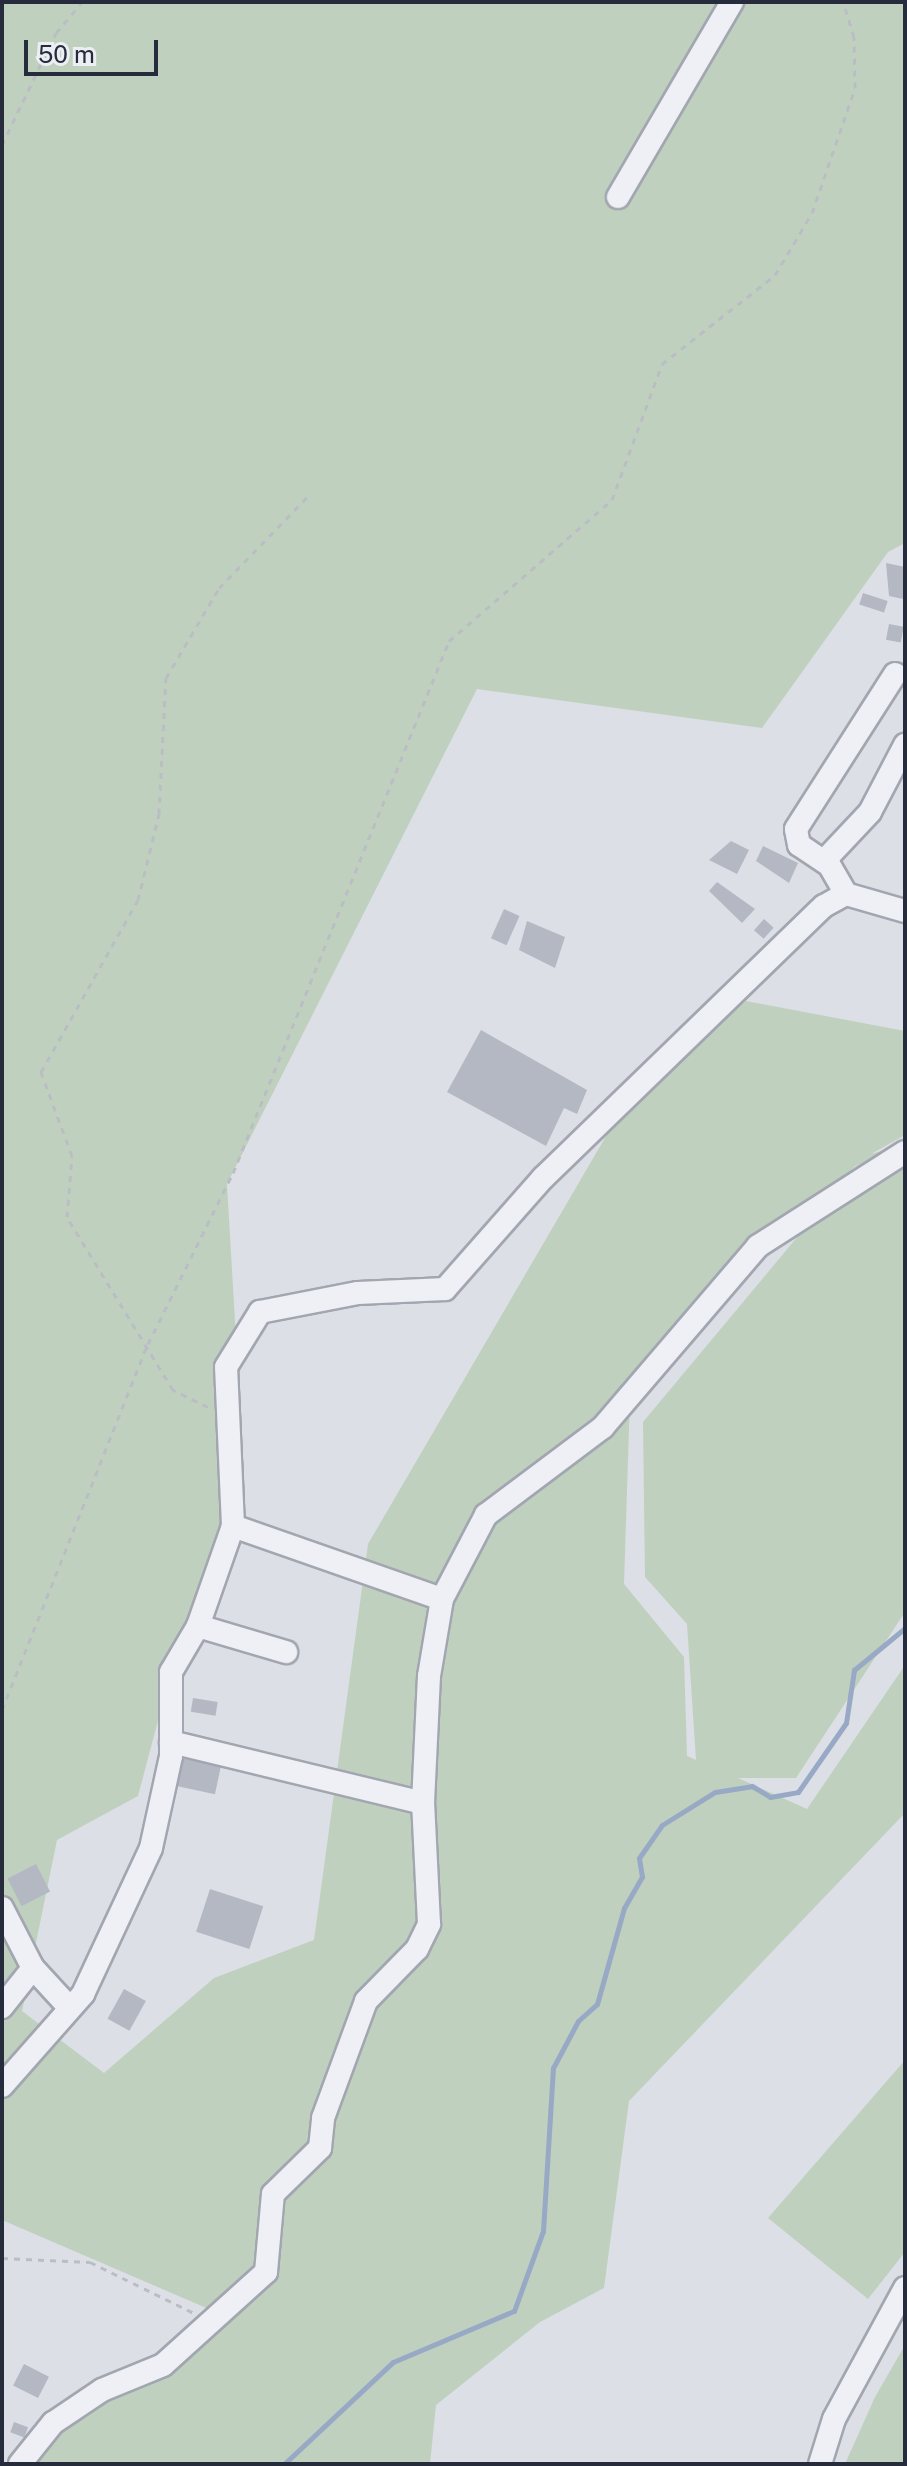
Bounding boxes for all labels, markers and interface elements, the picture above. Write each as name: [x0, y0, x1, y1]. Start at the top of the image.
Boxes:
scale bar: [28, 24, 162, 74]
text: 50 m: [38, 40, 95, 68]

